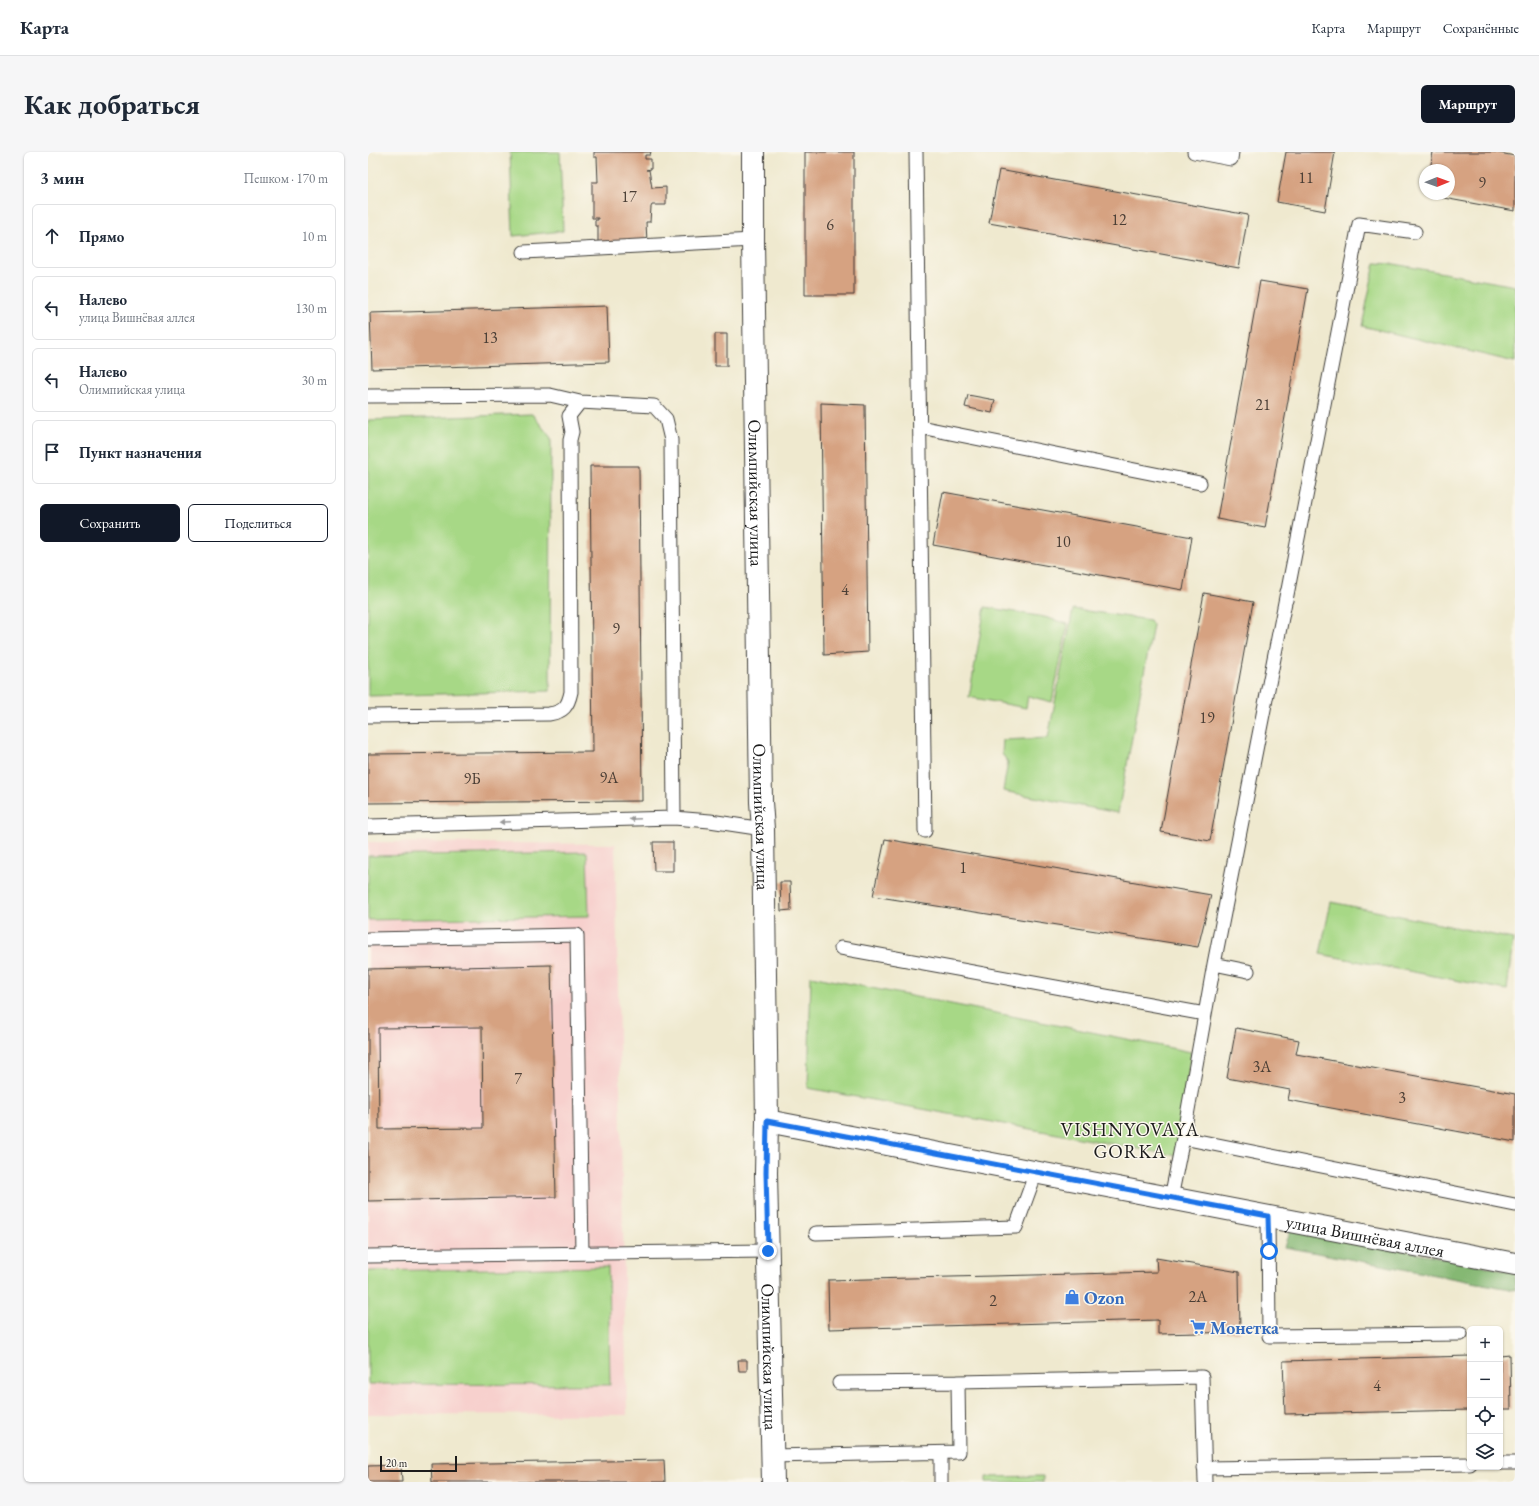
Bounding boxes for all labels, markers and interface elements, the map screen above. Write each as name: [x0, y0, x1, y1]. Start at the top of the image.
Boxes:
text: Карта: [20, 15, 69, 40]
text: Карта: [1312, 19, 1345, 37]
text: Маршрут: [1367, 19, 1421, 37]
text: Сохранённые: [1443, 19, 1519, 37]
button: Маршрут: [1421, 85, 1515, 123]
text: Как добраться: [24, 86, 200, 122]
north arrow: [1419, 164, 1455, 200]
text: 3 мин: [40, 167, 84, 189]
house number: 11: [1298, 167, 1314, 188]
text: Пешком · 170 m: [244, 170, 328, 187]
house number: 9: [1478, 172, 1486, 193]
house number: 17: [621, 186, 637, 207]
house number: 12: [1111, 209, 1127, 230]
house number: 6: [826, 214, 834, 235]
icon: ahead: [41, 225, 63, 247]
text: Прямо: [79, 227, 124, 246]
text: 10 m: [302, 228, 327, 245]
text: Налево: [79, 290, 127, 309]
icon: left: [41, 297, 63, 319]
text: 130 m: [296, 300, 327, 317]
text: улица Вишнёвая аллея: [79, 309, 195, 326]
house number: 13: [482, 327, 498, 348]
text: Налево: [79, 362, 127, 381]
icon: left: [41, 369, 63, 391]
text: 30 m: [302, 372, 327, 389]
text: Олимпийская улица: [79, 381, 185, 398]
house number: 21: [1255, 394, 1271, 415]
street label: Олимпийская улица: [744, 419, 769, 568]
icon: arrive: [41, 441, 63, 463]
text: Пункт назначения: [79, 443, 202, 462]
button: Сохранить: [40, 504, 180, 542]
button: Поделиться: [188, 504, 328, 542]
house number: 10: [1055, 531, 1071, 552]
house number: 4: [841, 579, 849, 600]
house number: 9: [612, 618, 620, 639]
house number: 19: [1199, 707, 1215, 728]
street label: Олимпийская улица: [749, 743, 775, 891]
house number: 9А: [600, 767, 619, 788]
house number: 9Б: [463, 768, 481, 789]
one-way arrow: [628, 816, 641, 822]
one-way arrow: [499, 819, 511, 826]
house number: 1: [959, 857, 967, 878]
house number: 3А: [1253, 1056, 1272, 1077]
house number: 7: [514, 1068, 522, 1089]
house number: 3: [1398, 1087, 1406, 1108]
district label: VISHNYOVAYA GORKA: [1060, 1117, 1200, 1164]
street label: улица Вишнёвая аллея: [1284, 1209, 1446, 1262]
route end: [759, 1242, 777, 1260]
route start: [1260, 1242, 1278, 1260]
street label: Олимпийская улица: [757, 1283, 783, 1431]
place label: Ozon: [1084, 1286, 1125, 1309]
house number: 2А: [1189, 1286, 1208, 1307]
shop icon: Ozon: [1063, 1288, 1081, 1306]
house number: 2: [989, 1290, 997, 1311]
place label: Монетка: [1210, 1316, 1279, 1339]
supermarket icon: Монетка: [1189, 1318, 1207, 1336]
map controls: [1467, 1326, 1503, 1470]
button: +: [1467, 1326, 1503, 1362]
button: −: [1467, 1362, 1503, 1398]
house number: 4: [1373, 1375, 1381, 1396]
button: locate: [1467, 1398, 1503, 1434]
button: layers: [1467, 1434, 1503, 1470]
scale bar: [380, 1454, 457, 1473]
text: 20 m: [386, 1456, 407, 1470]

